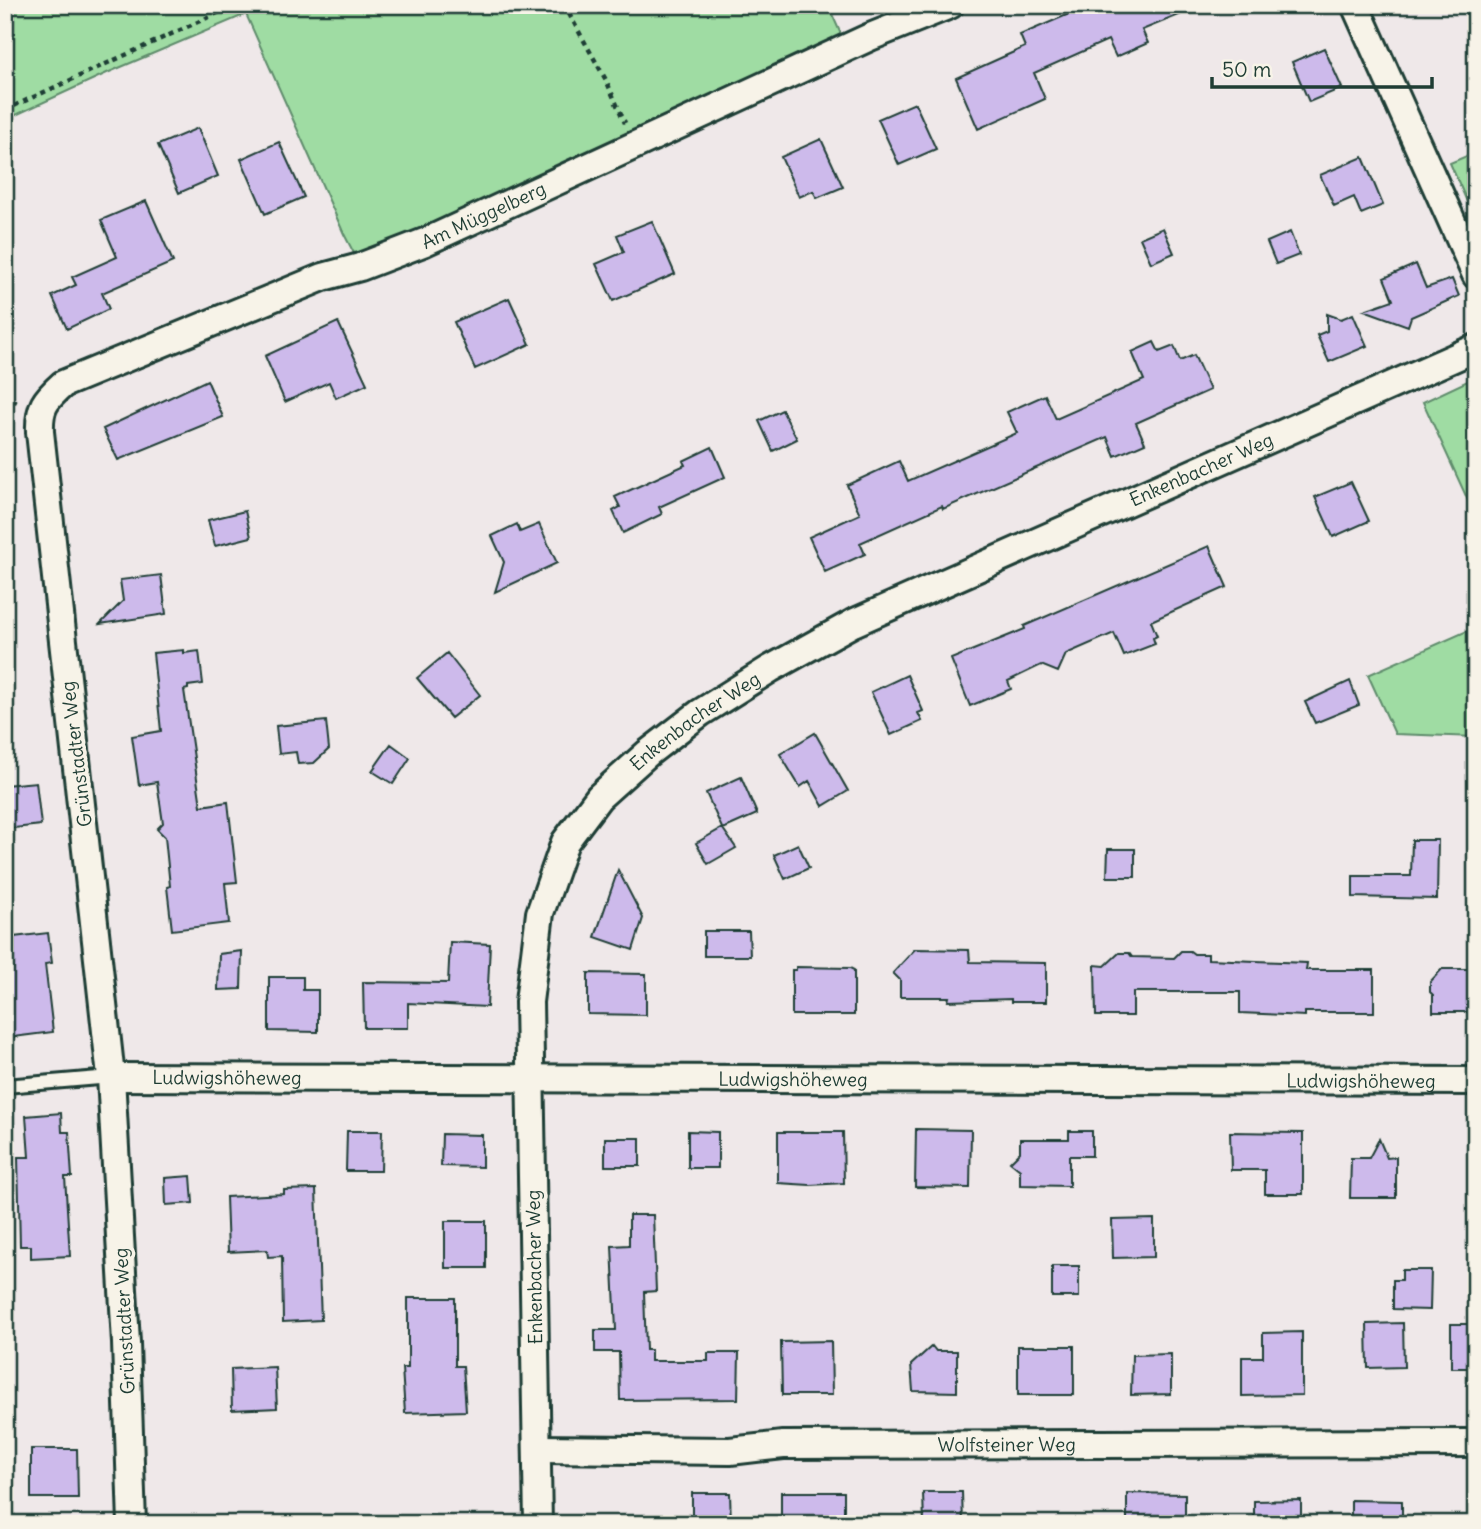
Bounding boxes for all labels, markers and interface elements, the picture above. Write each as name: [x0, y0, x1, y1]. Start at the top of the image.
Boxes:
scale bar: [1212, 46, 1432, 90]
text: 50 m: [1222, 56, 1271, 83]
street label: Am Müggelberg: [418, 176, 550, 254]
street label: Enkenbacher Weg: [1125, 427, 1277, 512]
street label: Enkenbacher Weg: [625, 666, 764, 776]
street label: Grünstadter Weg: [55, 680, 97, 828]
street label: Ludwigshöheweg: [152, 1065, 302, 1090]
street label: Ludwigshöheweg: [718, 1067, 868, 1091]
street label: Ludwigshöheweg: [1286, 1068, 1436, 1093]
street label: Enkenbacher Weg: [521, 1189, 547, 1345]
street label: Grünstadter Weg: [108, 1247, 140, 1395]
street label: Wolfsteiner Weg: [938, 1432, 1076, 1457]

